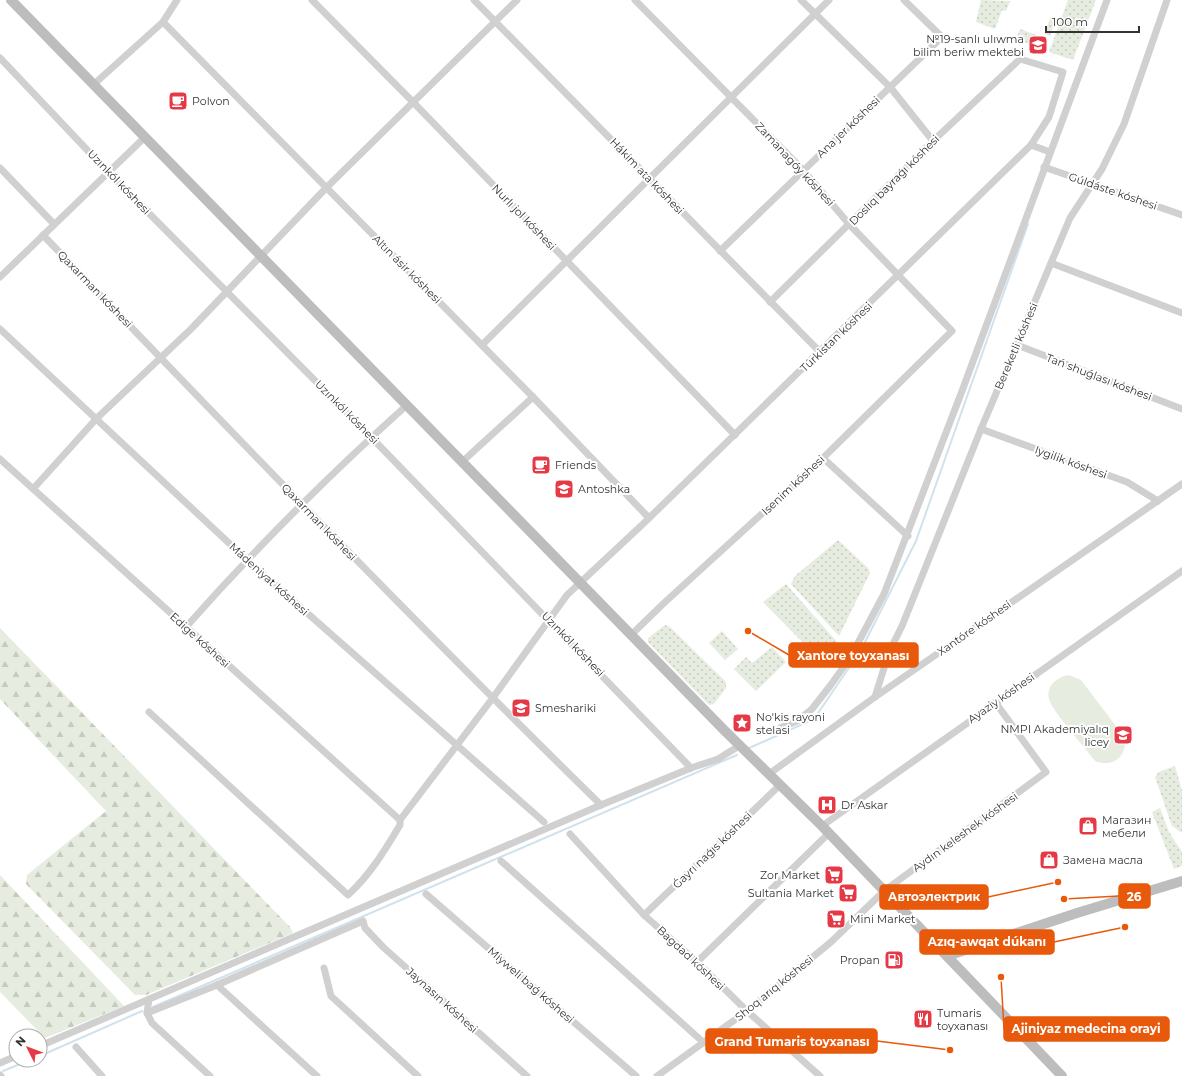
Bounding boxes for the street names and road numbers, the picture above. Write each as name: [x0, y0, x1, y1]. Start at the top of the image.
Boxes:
street label: Ana jer kóshesi: [813, 93, 883, 161]
street label: Zamanagóy kóshesi: [752, 119, 838, 209]
street label: Doslıq bayraǵı kóshesi: [846, 132, 942, 228]
street label: Hákim ata kóshesi: [607, 135, 687, 217]
street label: Uzınkól kóshesi: [84, 147, 154, 217]
street label: Gúldáste kóshesi: [1067, 169, 1159, 213]
street label: Nurlı jol kóshesi: [489, 181, 559, 253]
street label: Altın ásir kóshesi: [370, 232, 444, 306]
street label: Qaxarman kóshesi: [55, 248, 135, 331]
street label: Túrkistan kóshesi: [797, 299, 875, 375]
street label: Bereketli kóshesi: [991, 300, 1041, 392]
street label: Tań shuǵlası kóshesi: [1044, 350, 1154, 404]
street label: Uzınkól kóshesi: [312, 377, 382, 447]
street label: Iygilik kóshesi: [1033, 442, 1109, 482]
street label: Isenim kóshesi: [758, 452, 828, 518]
street label: Qaxarman kóshesi: [279, 481, 359, 564]
street label: Mádeniyat kóshesi: [226, 540, 312, 618]
street label: Xantóre kóshesi: [934, 597, 1014, 659]
street label: Edige kóshesi: [167, 609, 233, 671]
street label: Uzınkól kóshesi: [538, 609, 608, 679]
street label: Ayaziy kóshesi: [965, 670, 1037, 726]
street label: Aydın keleshek kóshesi: [910, 789, 1020, 875]
street label: Ǵayrı naǵıs kóshesi: [670, 809, 755, 891]
street label: Bagdad kóshesi: [654, 923, 728, 993]
street label: Miyweli baǵ kóshesi: [485, 944, 577, 1026]
street label: Shoq arıq kóshesi: [732, 952, 816, 1024]
street label: Jaynasın kóshesi: [403, 964, 481, 1036]

